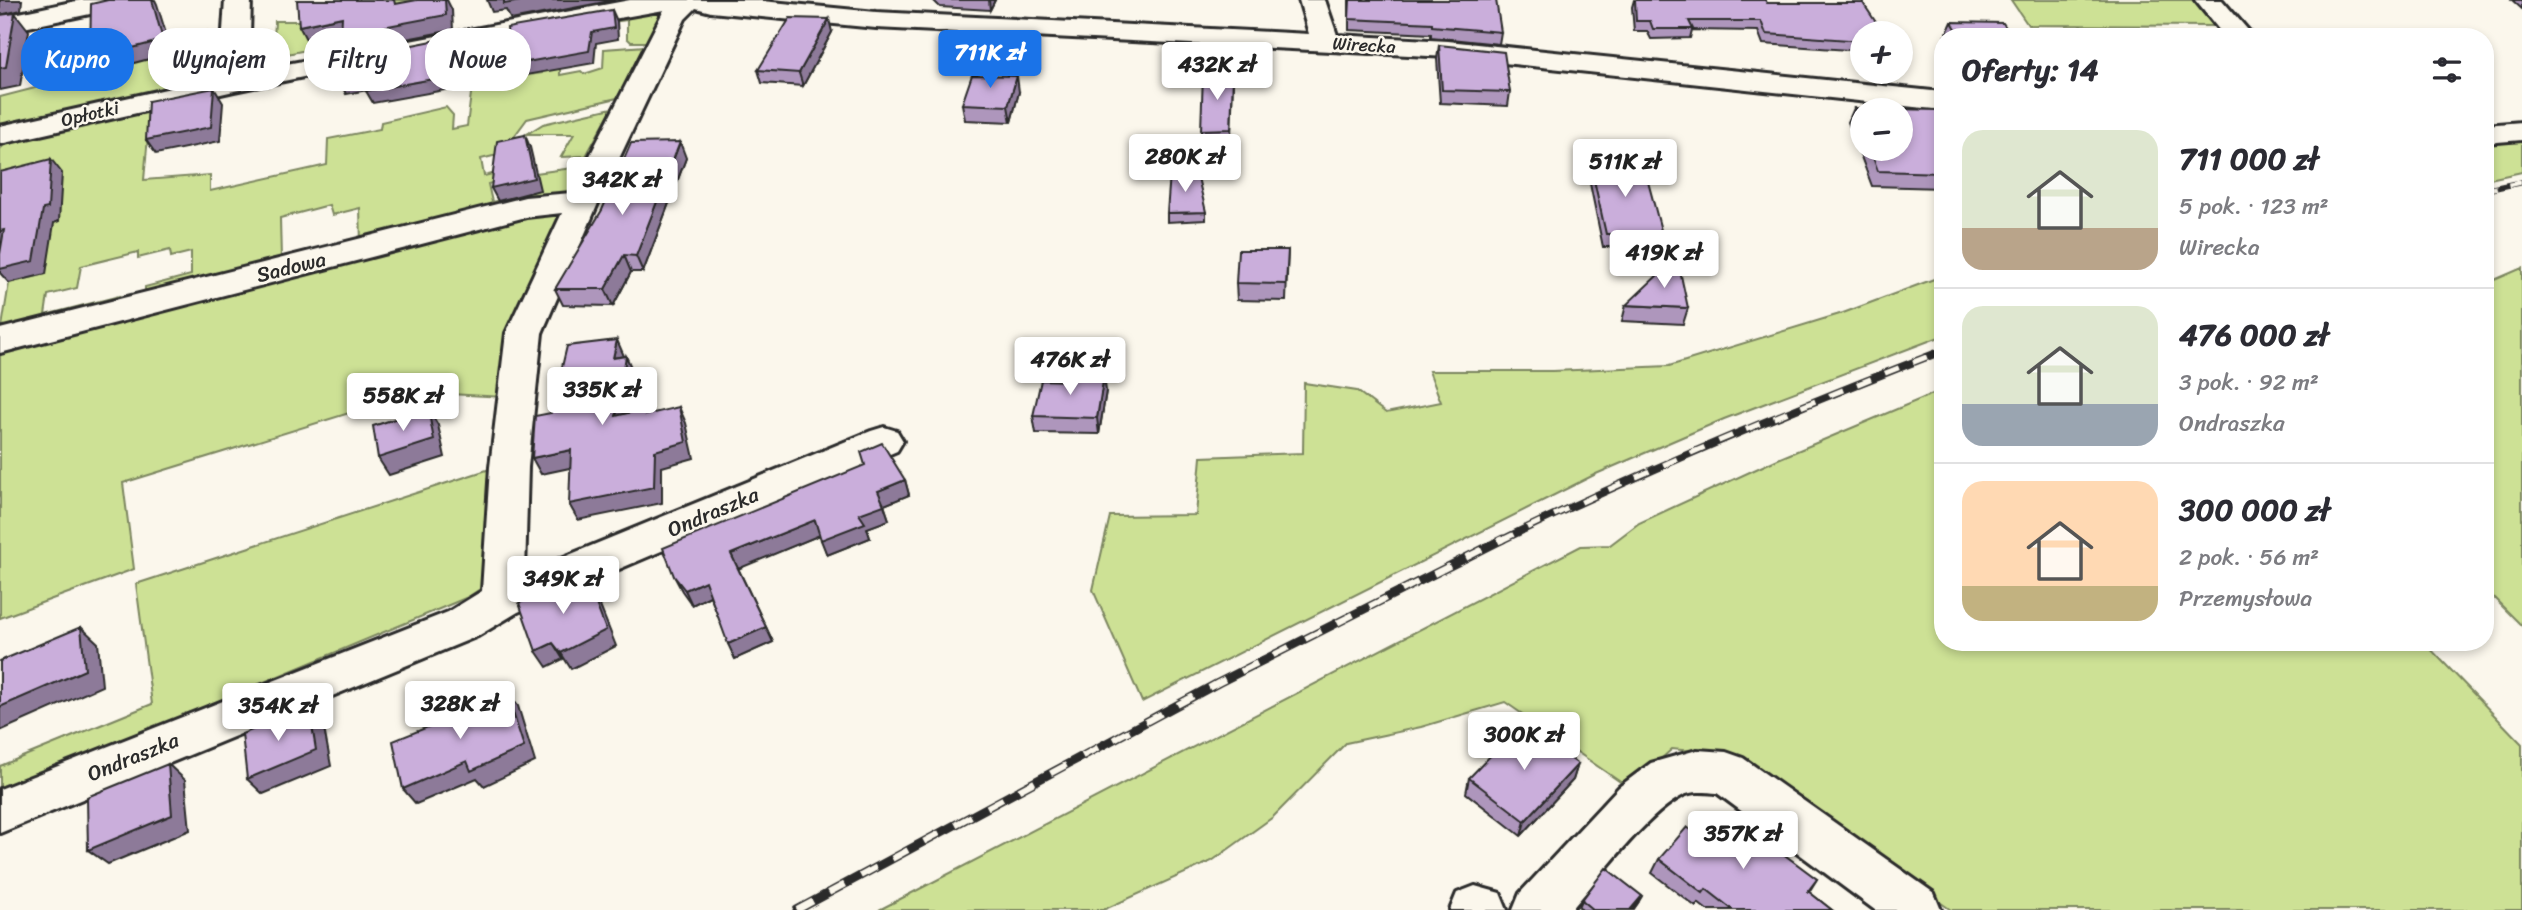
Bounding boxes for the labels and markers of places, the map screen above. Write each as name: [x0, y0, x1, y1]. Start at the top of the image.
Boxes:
pin: 711K zł: [925, 31, 1055, 90]
pin: 432K zł: [1152, 42, 1282, 102]
pin: 280K zł: [1120, 134, 1250, 194]
pin: 511K zł: [1560, 140, 1690, 199]
pin: 342K zł: [557, 158, 687, 217]
pin: 419K zł: [1599, 230, 1729, 290]
pin: 476K zł: [1005, 338, 1135, 397]
pin: 335K zł: [537, 368, 667, 427]
pin: 558K zł: [338, 374, 468, 433]
pin: 349K zł: [498, 556, 628, 616]
pin: 328K zł: [395, 682, 525, 741]
pin: 354K zł: [213, 684, 343, 743]
pin: 300K zł: [1459, 712, 1589, 772]
pin: 357K zł: [1678, 812, 1808, 871]

